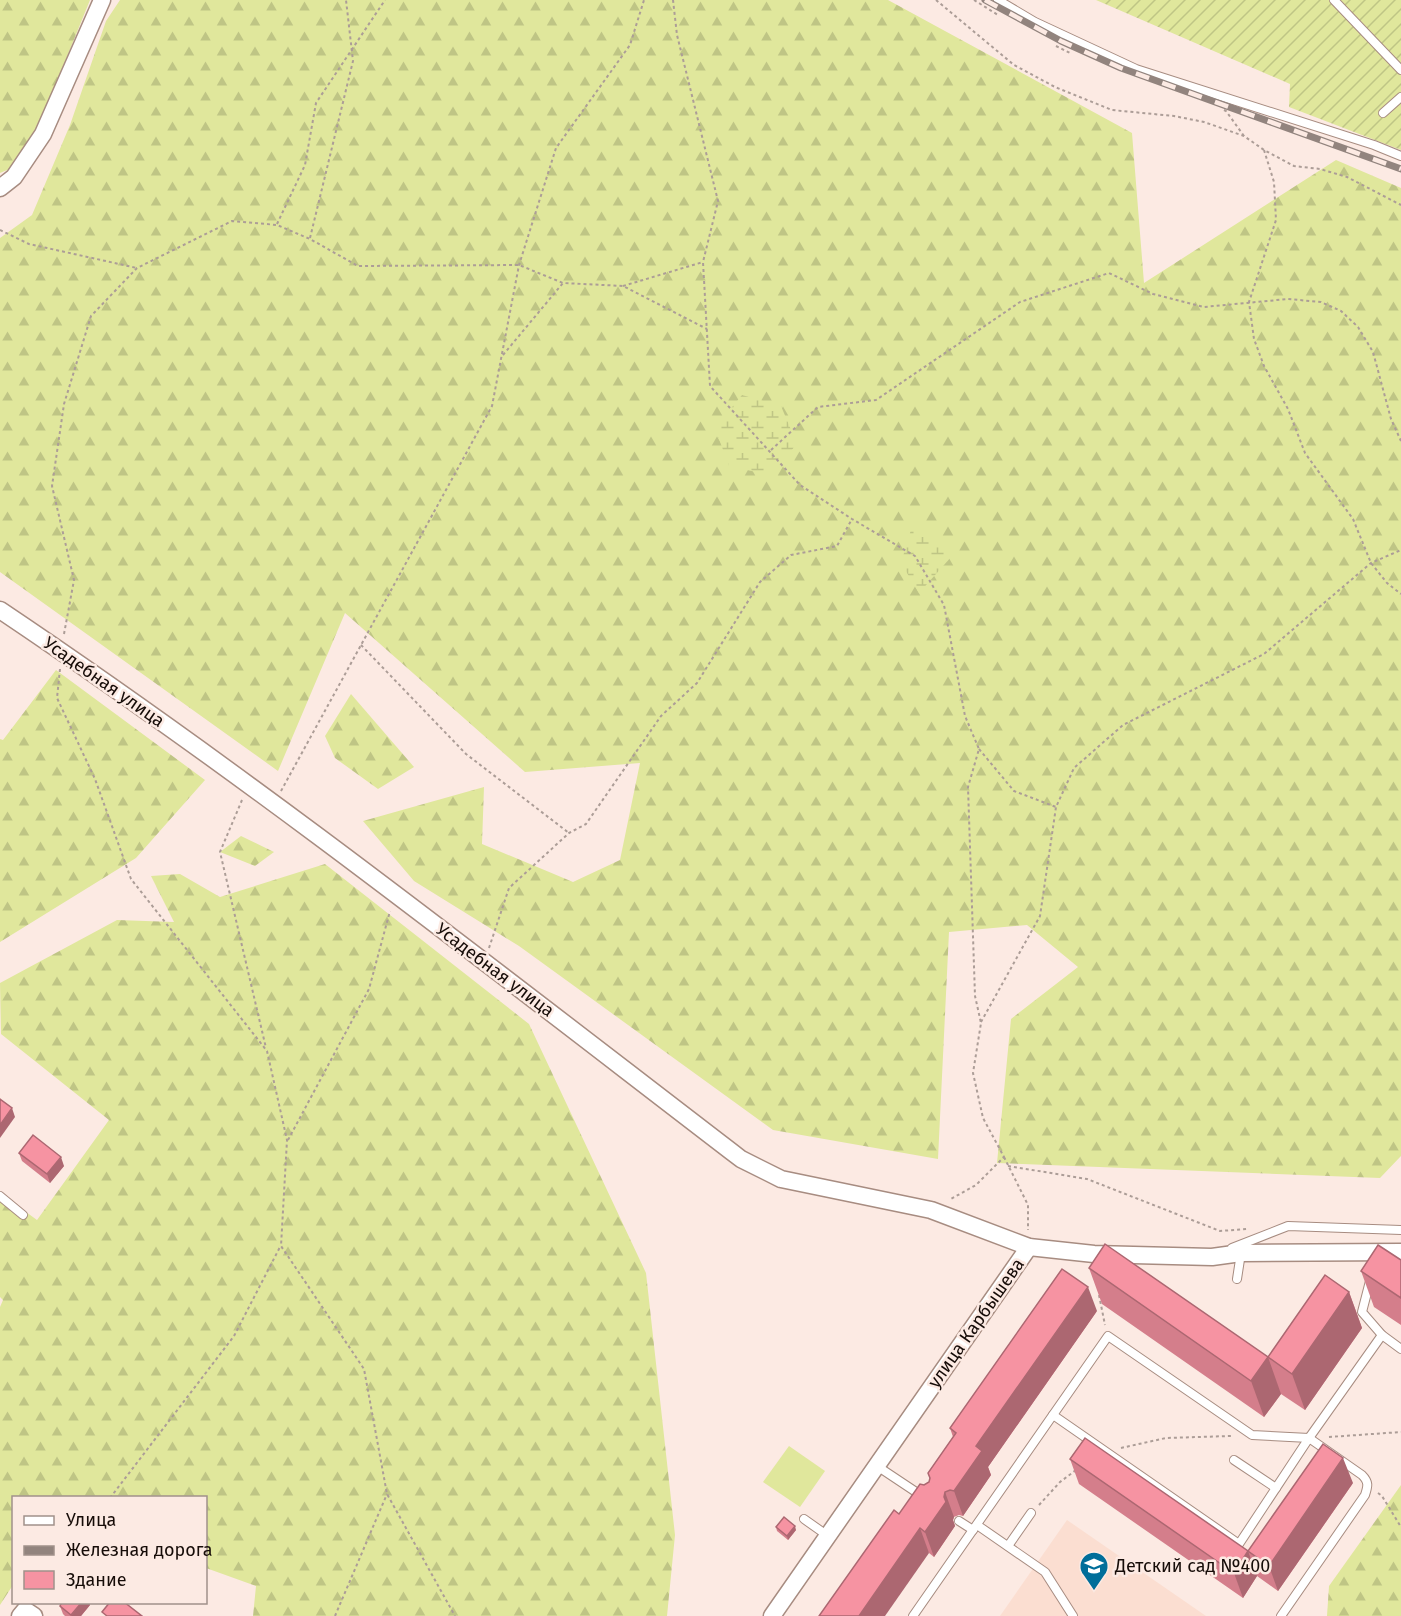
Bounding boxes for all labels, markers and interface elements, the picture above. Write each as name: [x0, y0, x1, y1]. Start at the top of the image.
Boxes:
street label: Усадебная улица: [39, 632, 169, 732]
street label: Усадебная улица: [431, 918, 559, 1022]
street label: улица Карбышева: [923, 1254, 1029, 1392]
legend: [12, 1496, 207, 1604]
text: Улица: [66, 1509, 116, 1531]
text: Железная дорога: [66, 1539, 213, 1561]
school or university icon: Детский сад №400: [1078, 1550, 1110, 1592]
place label: Детский сад №400: [1114, 1555, 1270, 1577]
text: Здание: [66, 1569, 127, 1591]

